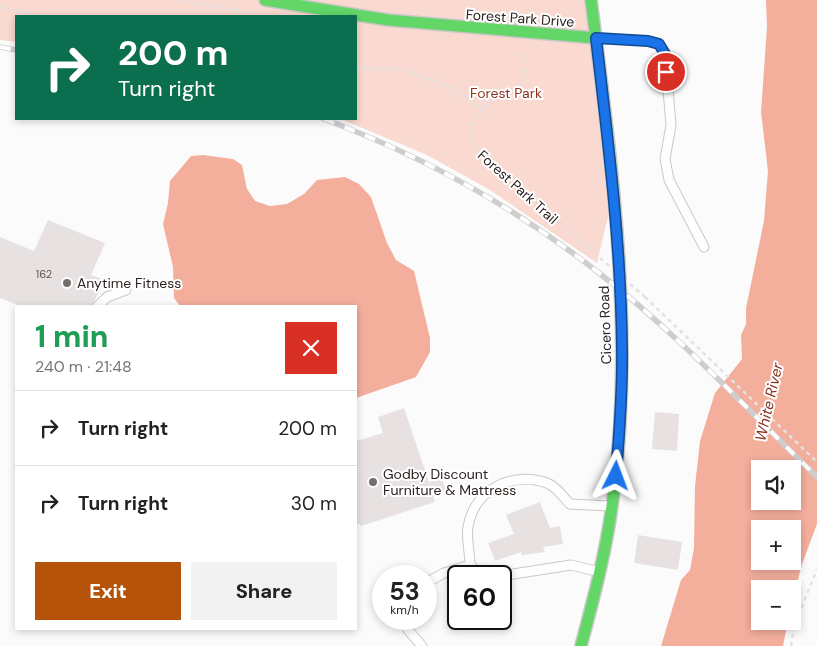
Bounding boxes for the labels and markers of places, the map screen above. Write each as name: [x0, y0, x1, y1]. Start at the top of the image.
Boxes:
pin: [645, 51, 687, 93]
place label: Anytime Fitness: [77, 274, 181, 292]
marker: Anytime Fitness: [61, 277, 73, 289]
place label: Godby Discount Furniture & Mattress: [383, 465, 516, 499]
marker: Godby Discount Furniture & Mattress: [367, 476, 379, 488]

